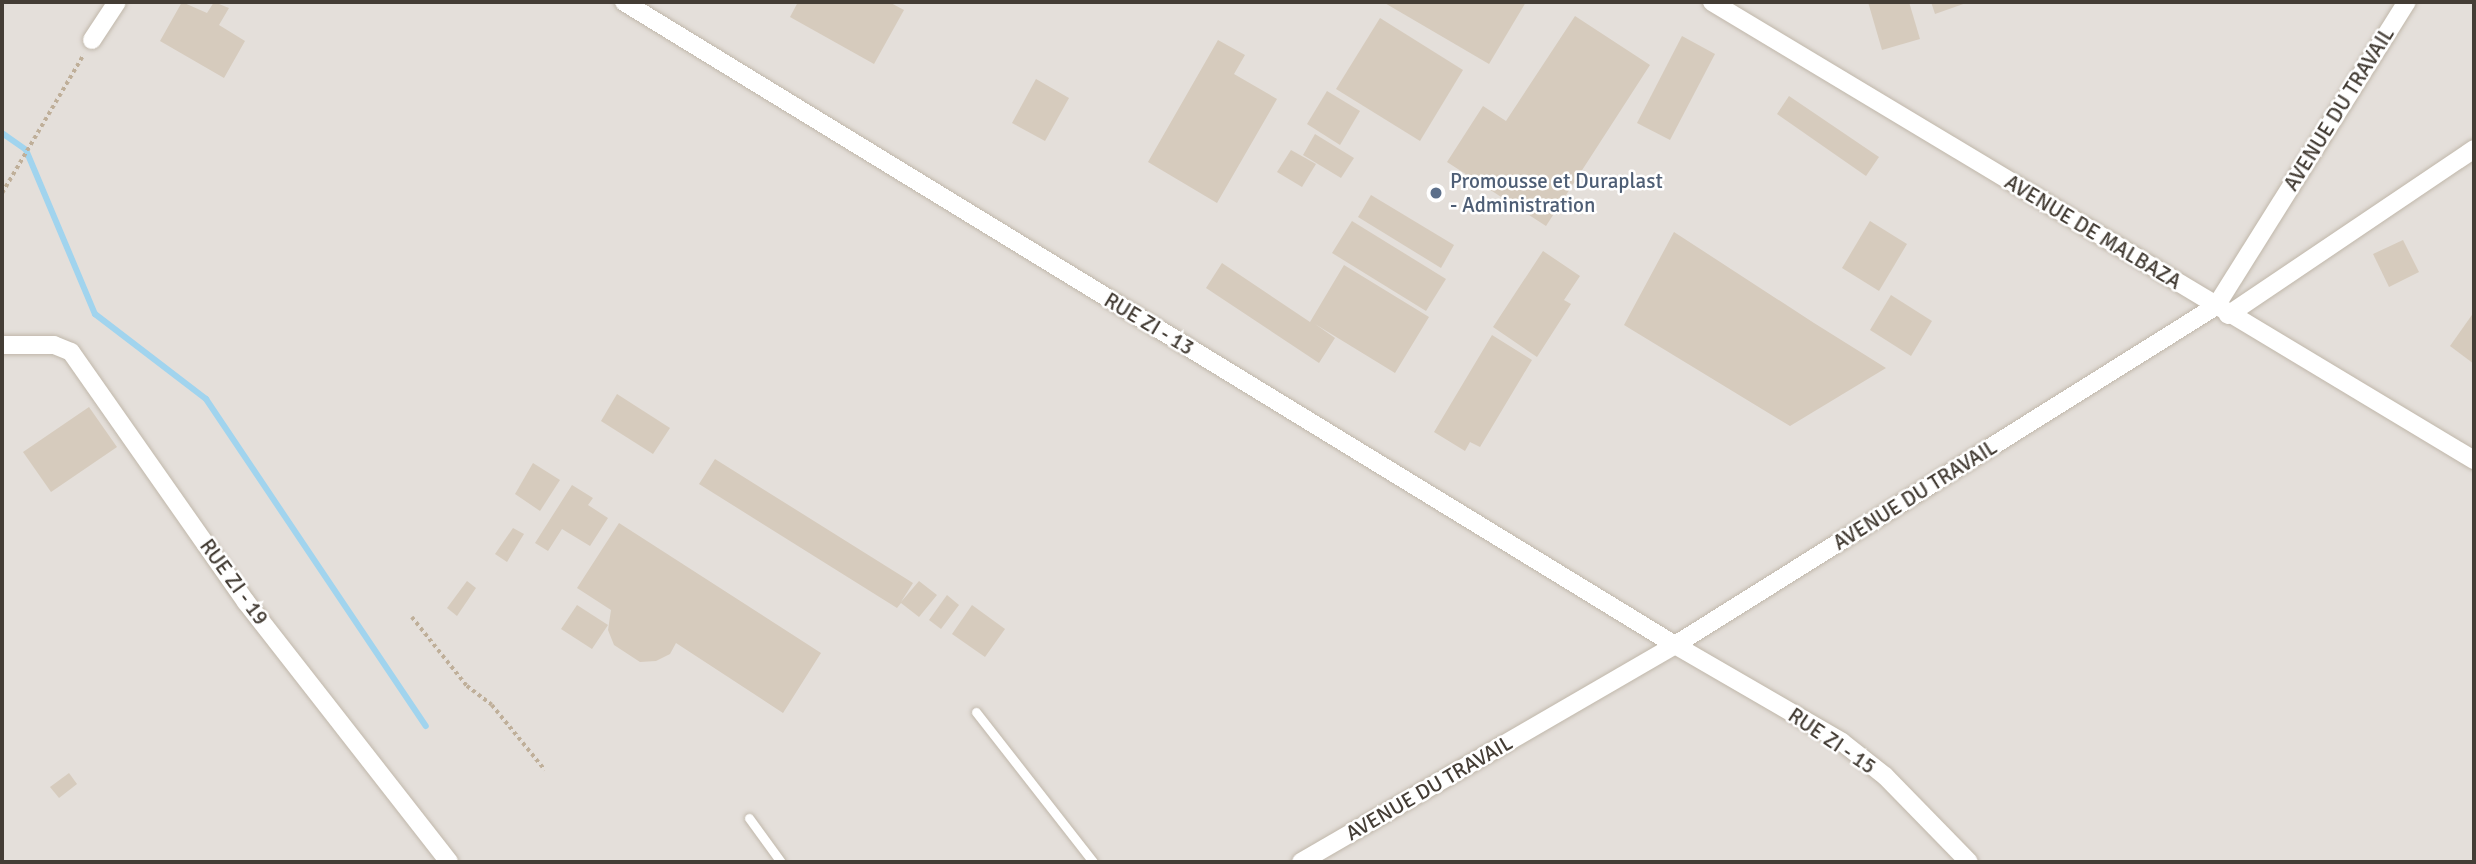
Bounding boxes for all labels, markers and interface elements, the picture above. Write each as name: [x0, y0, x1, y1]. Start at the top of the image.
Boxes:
street label: AVENUE DU TRAVAIL: [2278, 22, 2400, 196]
place label: Promousse et Duraplast - Administration: [1450, 168, 1663, 218]
street label: AVENUE DE MALBAZA: [2000, 169, 2186, 295]
marker: Promousse et Duraplast - Administration: [1428, 185, 1444, 201]
street label: RUE ZI - 13: [1100, 287, 1198, 361]
street label: AVENUE DU TRAVAIL: [1828, 434, 2002, 556]
street label: RUE ZI - 19: [194, 534, 274, 630]
street label: RUE ZI - 15: [1783, 703, 1881, 779]
street label: AVENUE DU TRAVAIL: [1341, 730, 1517, 846]

